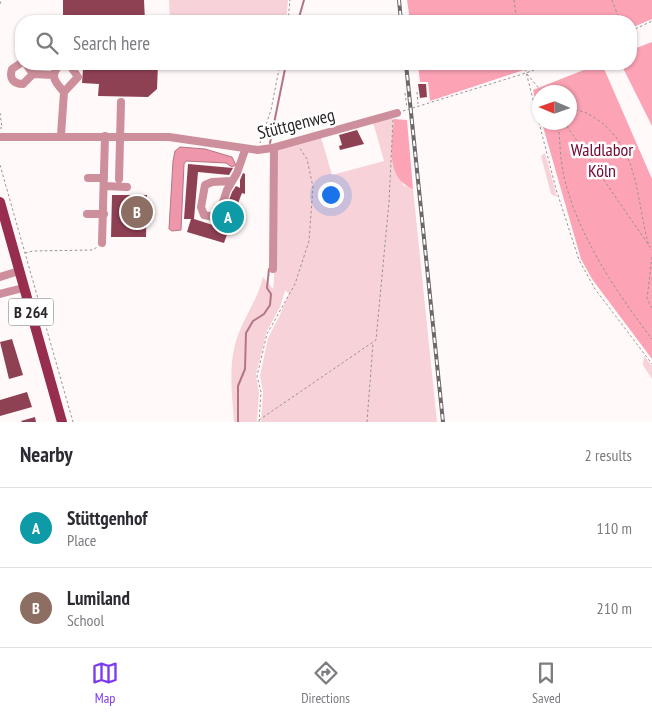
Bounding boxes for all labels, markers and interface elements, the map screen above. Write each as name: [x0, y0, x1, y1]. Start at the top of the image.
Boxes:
search box: [15, 15, 637, 70]
icon: search: [33, 29, 61, 57]
text: Search here: [73, 31, 150, 55]
north arrow: [532, 85, 577, 130]
street label: Stüttgenweg: [255, 103, 337, 144]
park label: Waldlabor Köln: [571, 138, 633, 182]
your location: [318, 182, 344, 208]
pin: B: [121, 193, 153, 231]
pin: A: [212, 198, 244, 236]
road number: B 264: [8, 298, 54, 326]
text: Nearby: [20, 441, 73, 468]
text: 2 results: [585, 445, 632, 465]
text: Stüttgenhof: [67, 506, 147, 530]
text: A: [32, 518, 40, 538]
text: 110 m: [597, 518, 632, 538]
text: Place: [67, 530, 96, 550]
text: Lumiland: [67, 586, 130, 610]
text: B: [32, 598, 40, 618]
text: 210 m: [597, 598, 632, 618]
text: School: [67, 610, 104, 630]
tab: Map: [91, 659, 119, 707]
tab: Directions: [301, 659, 350, 707]
tab: Saved: [532, 659, 561, 707]

